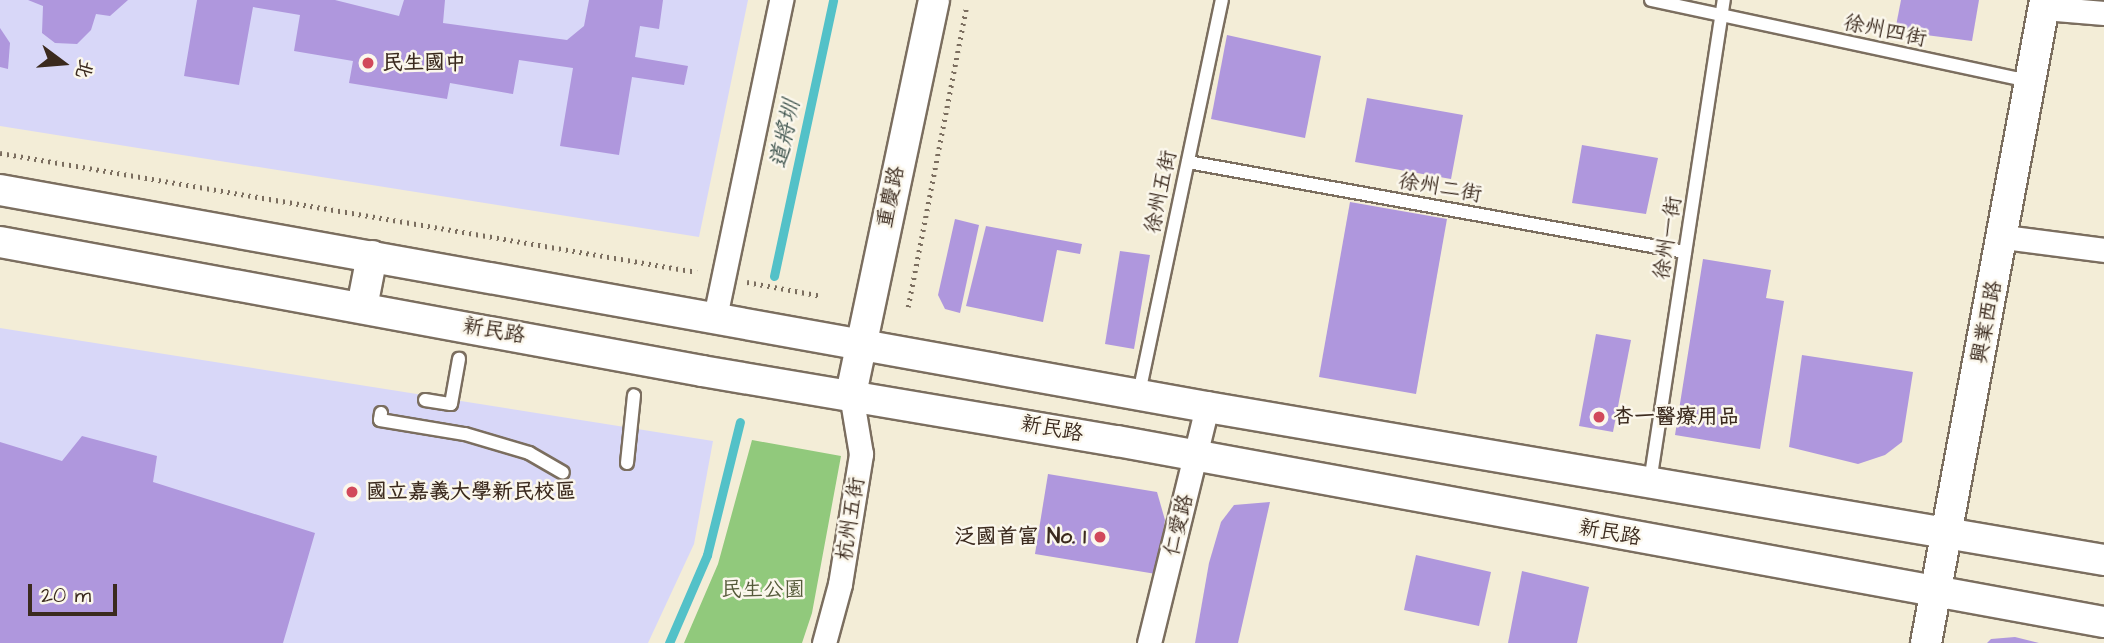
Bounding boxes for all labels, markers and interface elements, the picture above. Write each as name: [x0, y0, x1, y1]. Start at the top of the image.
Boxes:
street label: 徐州四街: [1841, 10, 1929, 52]
north arrow: [28, 28, 98, 98]
place label: 民生國中: [382, 50, 466, 76]
marker: 民生國中: [360, 55, 376, 71]
text: 北: [68, 56, 99, 82]
water label: 道將圳: [764, 97, 806, 171]
street label: 徐州五街: [1140, 148, 1182, 236]
street label: 重慶路: [872, 164, 910, 230]
street label: 徐州二街: [1396, 168, 1484, 208]
street label: 徐州一街: [1649, 195, 1687, 281]
street label: 興業西路: [1967, 278, 2007, 366]
street label: 新民路: [461, 313, 527, 349]
place label: 杏一醫療用品: [1613, 404, 1739, 430]
marker: 杏一醫療用品: [1591, 409, 1607, 425]
street label: 新民路: [1019, 411, 1085, 447]
street label: 杭州五街: [832, 476, 870, 562]
place label: 國立嘉義大學新民校區: [366, 479, 576, 505]
marker: 國立嘉義大學新民校區: [344, 484, 360, 500]
street label: 仁愛路: [1159, 491, 1199, 559]
street label: 新民路: [1577, 515, 1643, 551]
place label: 泛國首富 No. 1: [955, 524, 1086, 550]
marker: 泛國首富 No. 1: [1092, 529, 1108, 545]
scale bar: [32, 570, 121, 614]
park label: 民生公園: [721, 577, 805, 603]
text: 20 m: [41, 581, 91, 610]

